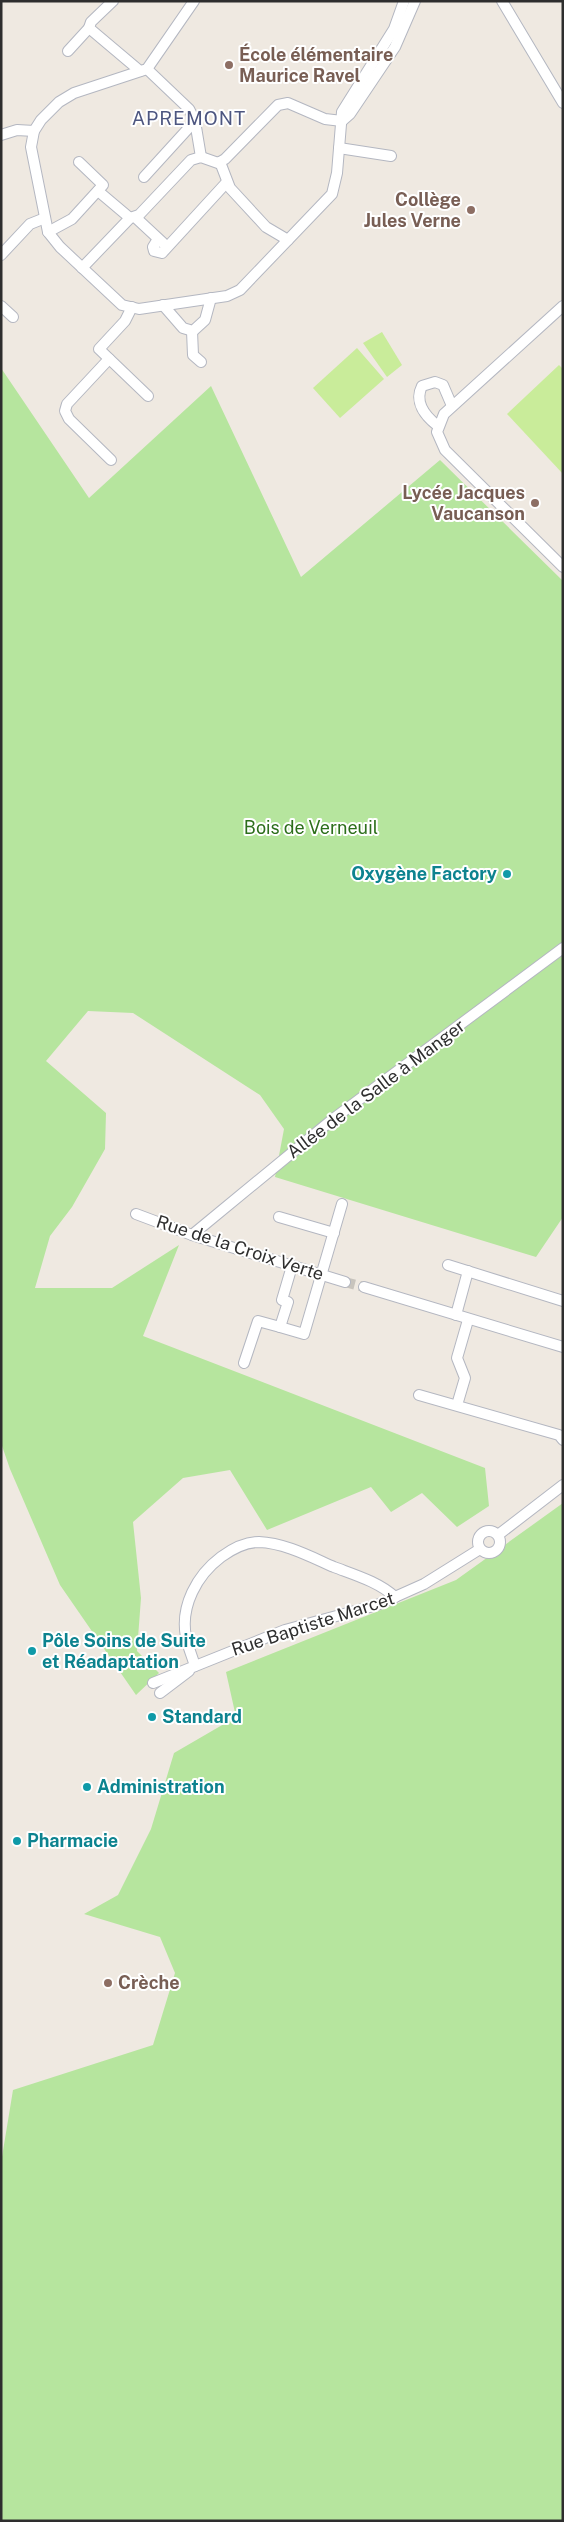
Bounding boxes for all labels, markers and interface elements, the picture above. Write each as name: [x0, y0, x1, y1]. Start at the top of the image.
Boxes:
place label: École élémentaire Maurice Ravel: [239, 43, 393, 86]
marker: École élémentaire Maurice Ravel: [223, 59, 235, 71]
district label: APREMONT: [132, 107, 246, 129]
place label: Collège Jules Verne: [364, 189, 461, 231]
marker: Collège Jules Verne: [465, 204, 477, 216]
place label: Lycée Jacques Vaucanson: [402, 482, 525, 524]
marker: Lycée Jacques Vaucanson: [529, 497, 541, 509]
park label: Bois de Verneuil: [244, 817, 378, 838]
place label: Oxygène Factory: [351, 863, 497, 884]
marker: Oxygène Factory: [501, 868, 513, 880]
street label: Allée de la Salle à Manger: [283, 1015, 469, 1162]
street label: Rue de la Croix Verte: [154, 1211, 327, 1285]
street label: Rue Baptiste Marcet: [229, 1587, 397, 1660]
place label: Pôle Soins de Suite et Réadaptation: [42, 1630, 206, 1672]
marker: Pôle Soins de Suite et Réadaptation: [26, 1645, 38, 1657]
place label: Standard: [162, 1706, 242, 1727]
marker: Standard: [146, 1711, 158, 1723]
place label: Administration: [97, 1776, 225, 1797]
marker: Administration: [81, 1781, 93, 1793]
place label: Pharmacie: [27, 1830, 118, 1851]
marker: Pharmacie: [11, 1835, 23, 1847]
place label: Crèche: [118, 1972, 180, 1993]
marker: Crèche: [102, 1977, 114, 1989]

